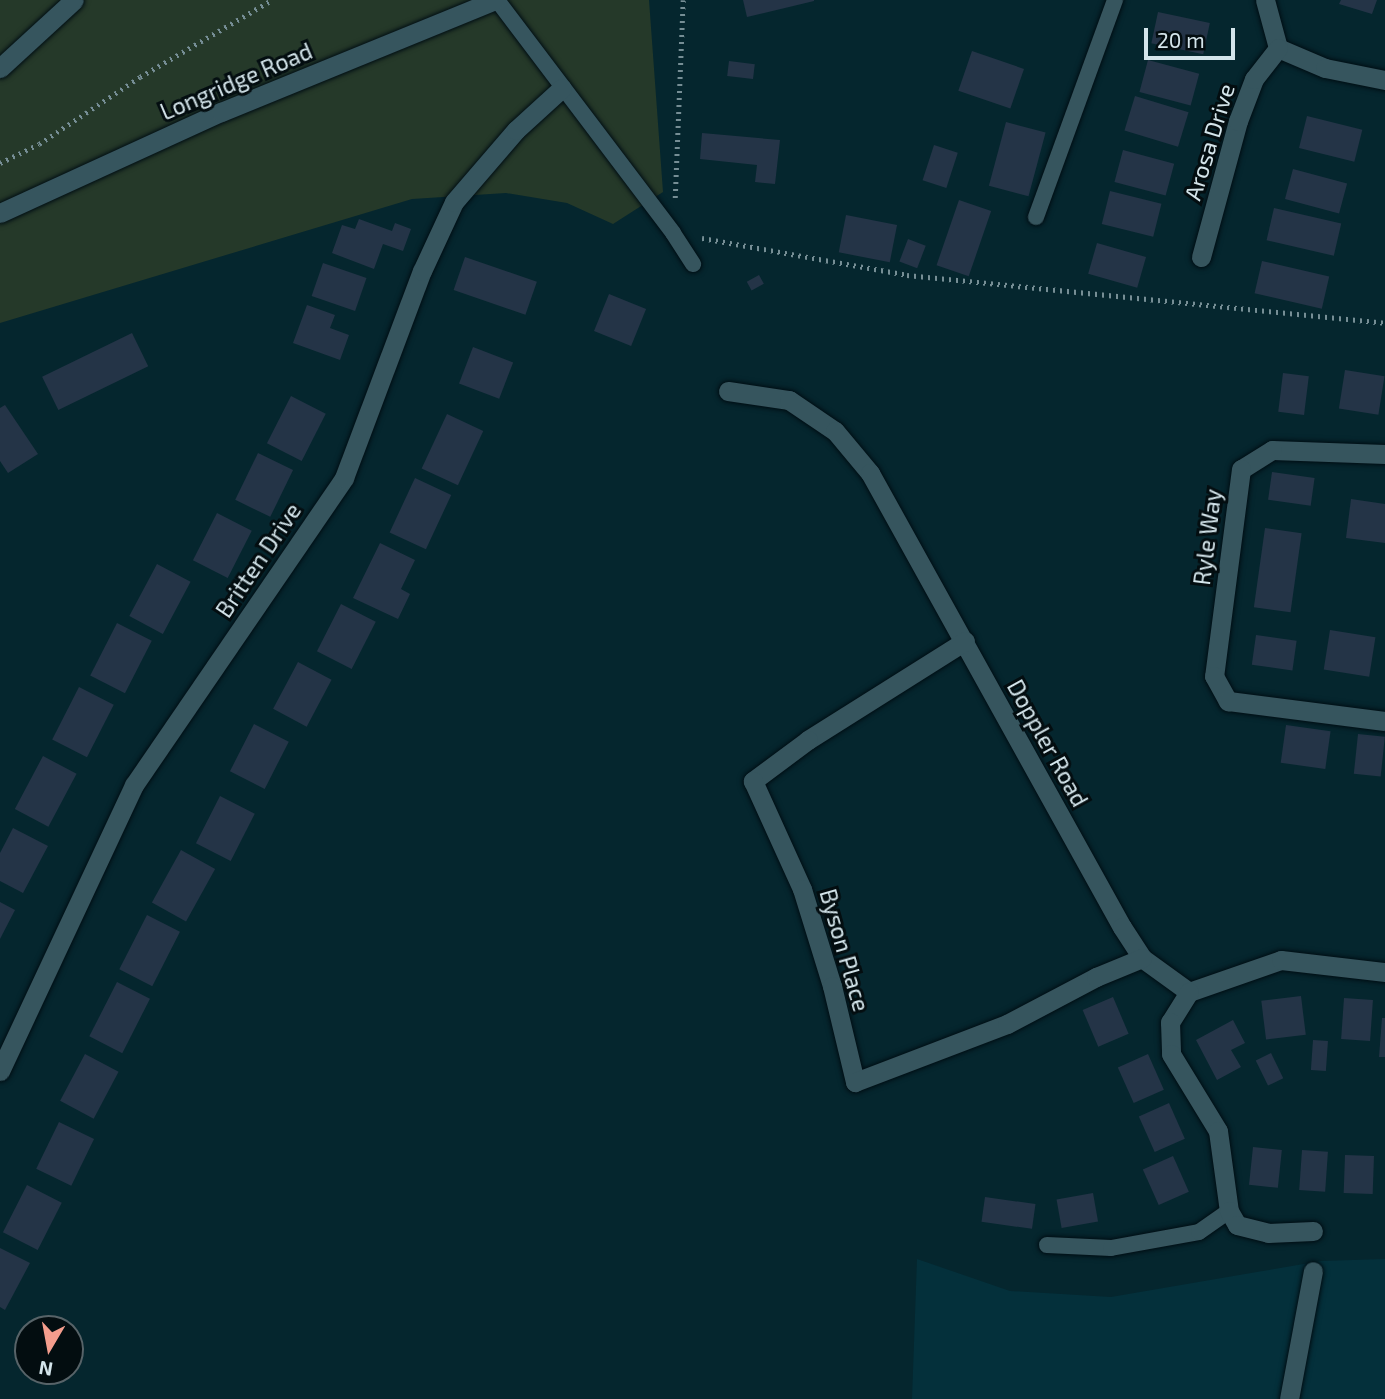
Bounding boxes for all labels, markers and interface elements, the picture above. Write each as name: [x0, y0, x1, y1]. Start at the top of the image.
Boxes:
scale bar: [1147, 14, 1238, 58]
text: 20 m: [1157, 27, 1205, 52]
street label: Longridge Road: [156, 37, 316, 125]
street label: Arosa Drive: [1178, 80, 1240, 204]
street label: Ryle Way: [1187, 487, 1227, 587]
street label: Britten Drive: [210, 498, 306, 622]
street label: Doppler Road: [1002, 674, 1094, 812]
street label: Byson Place: [814, 886, 876, 1014]
north arrow: [14, 1315, 84, 1385]
text: N: [37, 1357, 54, 1382]

